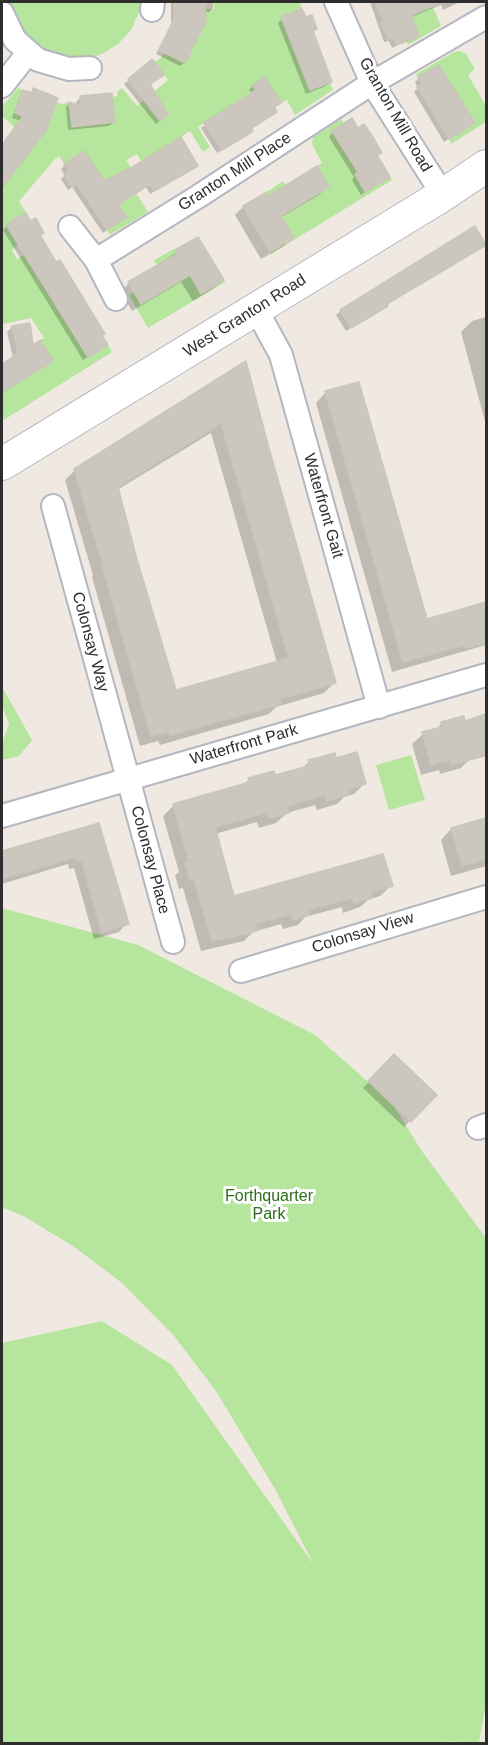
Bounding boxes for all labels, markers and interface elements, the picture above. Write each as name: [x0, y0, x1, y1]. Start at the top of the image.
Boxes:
street label: Granton Mill Road: [354, 54, 436, 176]
street label: Granton Mill Place: [175, 128, 295, 216]
street label: West Granton Road: [180, 270, 310, 362]
street label: Waterfront Gait: [299, 452, 347, 560]
street label: Colonsay Way: [67, 590, 113, 694]
street label: Waterfront Park: [188, 720, 300, 770]
street label: Colonsay Place: [126, 804, 174, 916]
street label: Colonsay View: [310, 908, 416, 958]
park label: Forthquarter Park: [225, 1187, 313, 1225]

